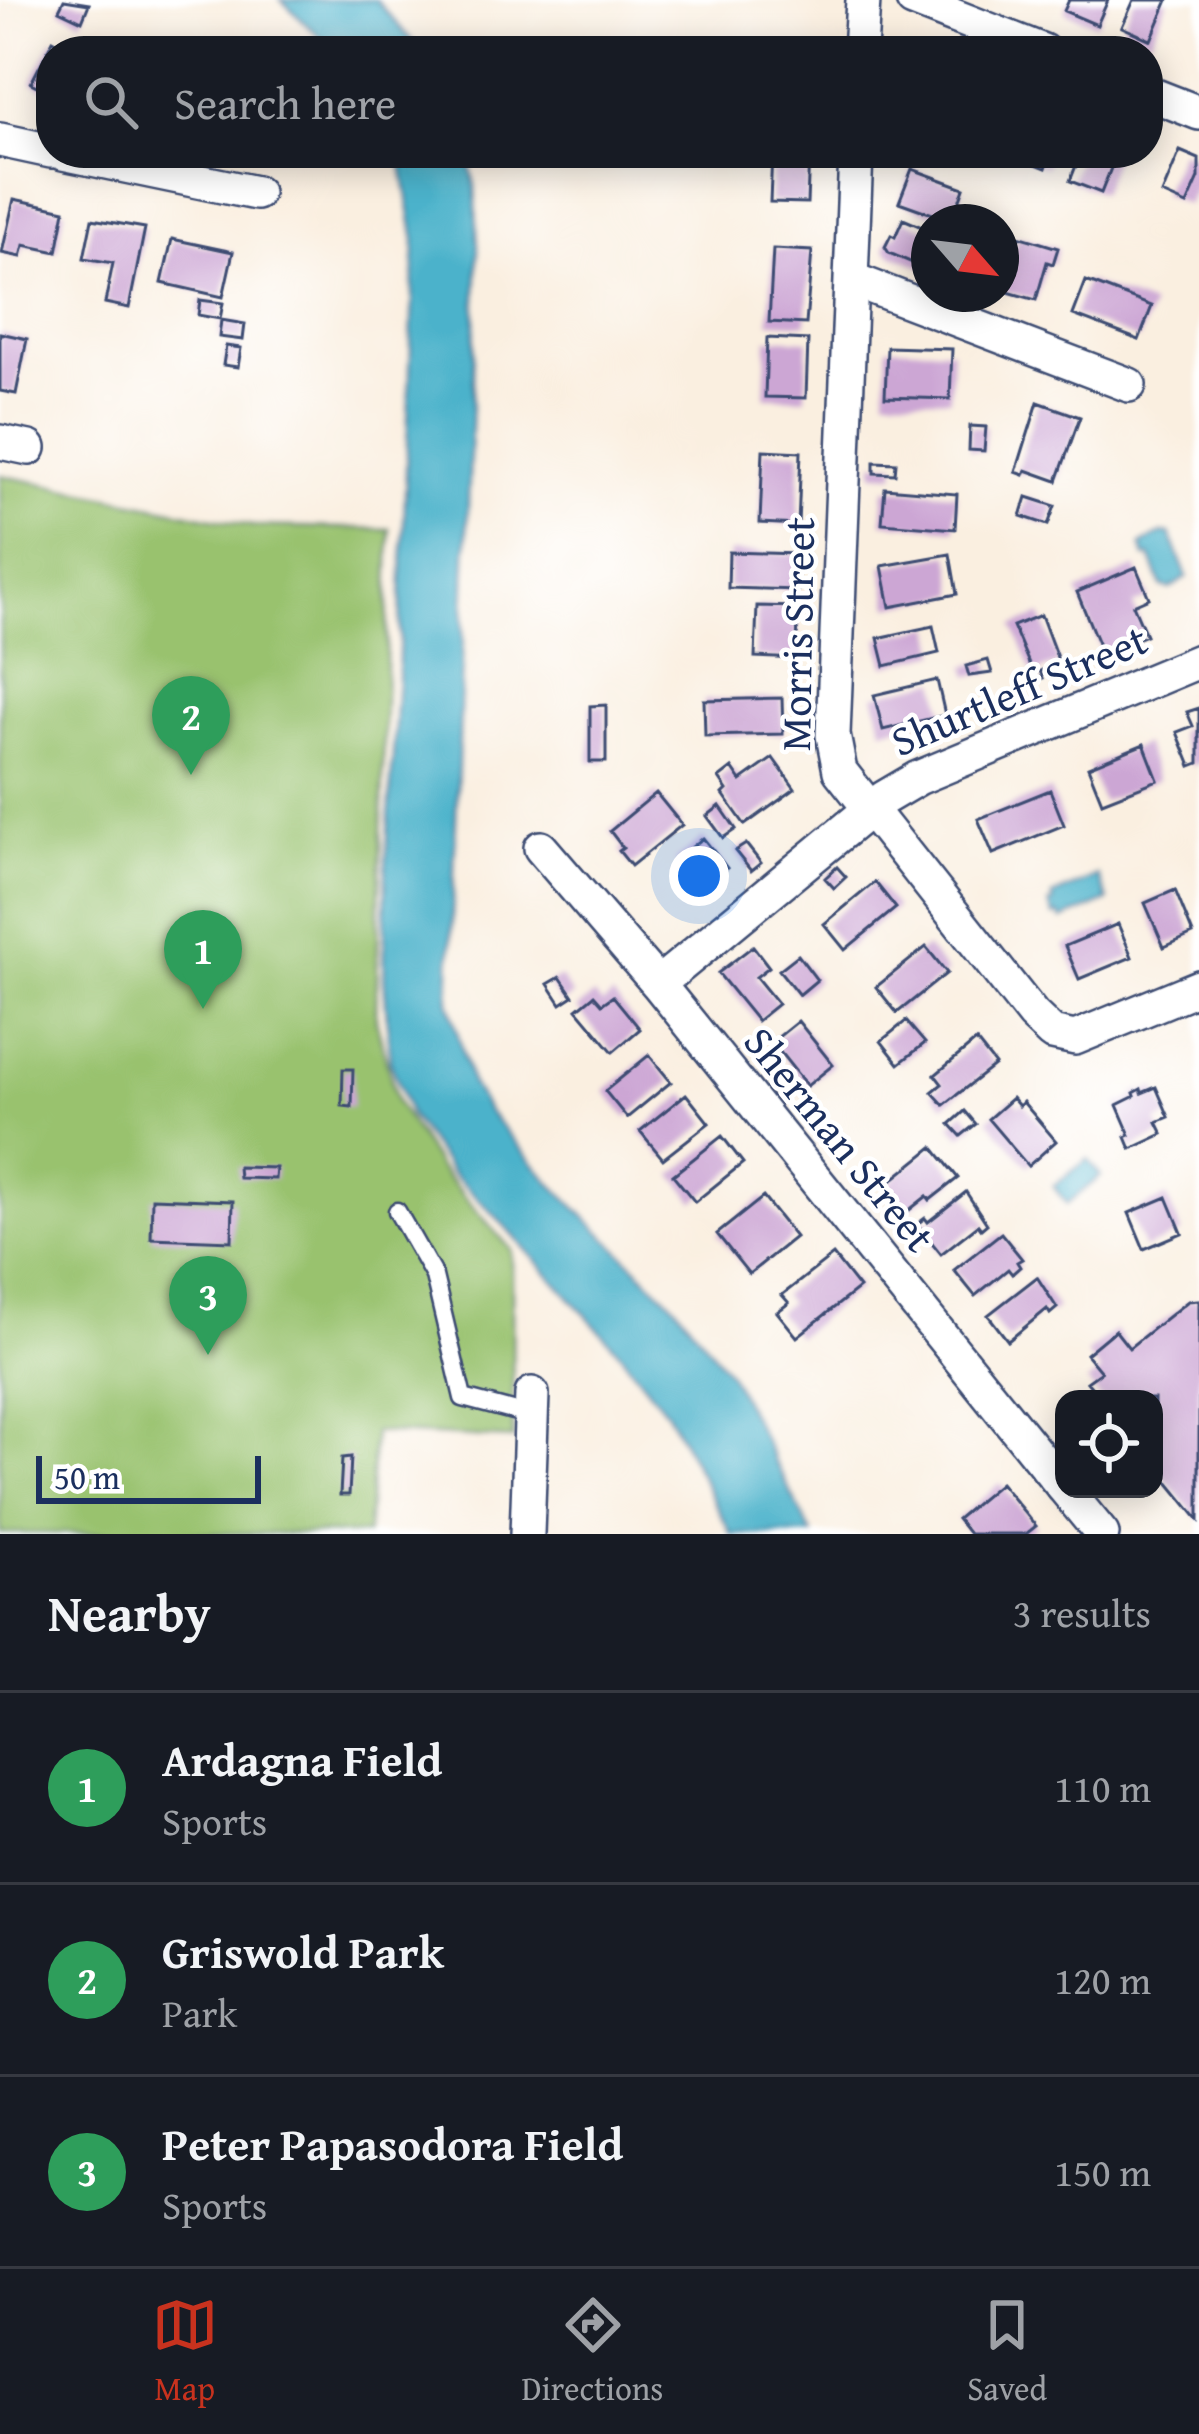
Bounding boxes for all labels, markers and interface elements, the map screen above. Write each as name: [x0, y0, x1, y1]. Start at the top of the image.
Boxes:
search box: [36, 36, 1163, 168]
icon: search: [78, 69, 144, 135]
text: Search here: [174, 70, 396, 135]
north arrow: [911, 204, 1019, 312]
street label: Morris Street: [764, 516, 829, 752]
street label: Shurtleff Street: [881, 608, 1156, 771]
pin: 2: [152, 676, 230, 775]
your location: [669, 846, 729, 906]
pin: 1: [164, 910, 242, 1009]
street label: Sherman Street: [730, 1013, 951, 1265]
pin: 3: [169, 1256, 247, 1355]
map controls: [1055, 1390, 1163, 1498]
button: locate: [1055, 1390, 1163, 1498]
scale bar: [36, 1450, 261, 1503]
text: 50 m: [54, 1453, 120, 1501]
text: Nearby: [48, 1575, 211, 1650]
text: 3 results: [1013, 1584, 1151, 1641]
text: Ardagna Field: [162, 1727, 442, 1792]
text: 1: [77, 1759, 97, 1816]
text: 110 m: [1054, 1759, 1151, 1816]
text: Sports: [162, 1792, 267, 1849]
text: Griswold Park: [162, 1919, 444, 1984]
text: 2: [77, 1951, 97, 2008]
text: 120 m: [1054, 1951, 1151, 2008]
text: Park: [162, 1984, 237, 2041]
text: Peter Papasodora Field: [162, 2111, 623, 2176]
text: 3: [77, 2143, 97, 2200]
text: 150 m: [1054, 2143, 1151, 2200]
text: Sports: [162, 2176, 267, 2233]
tab: Map: [152, 2292, 218, 2412]
tab: Directions: [522, 2292, 663, 2412]
tab: Saved: [967, 2292, 1047, 2412]

